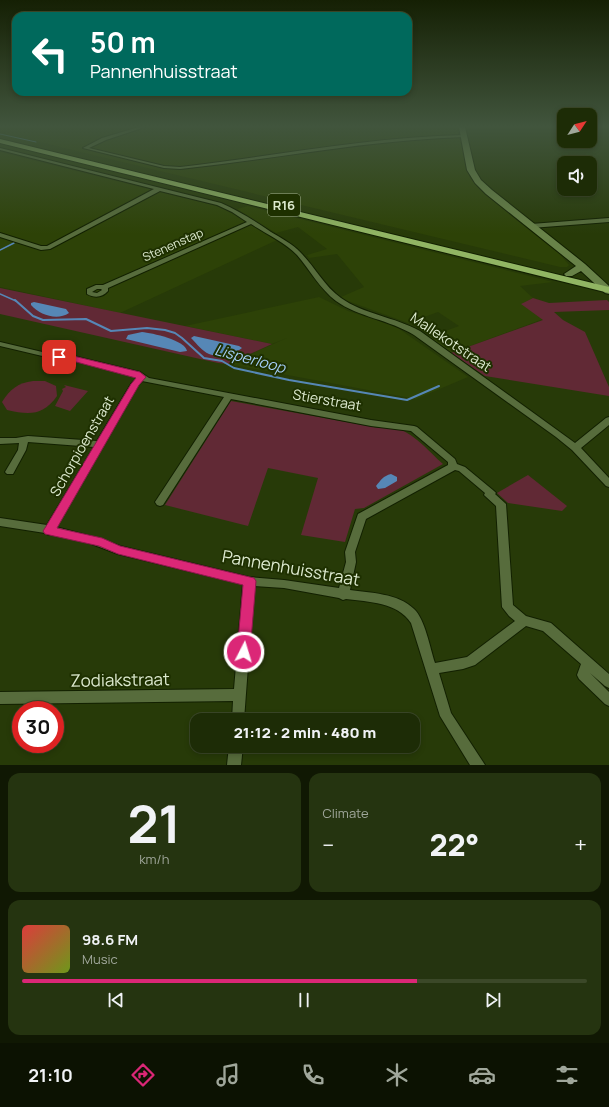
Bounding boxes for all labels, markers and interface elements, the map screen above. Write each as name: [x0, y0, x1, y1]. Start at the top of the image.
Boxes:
text: 50 m: [90, 23, 156, 61]
icon: left: [24, 28, 76, 80]
text: Pannenhuisstraat: [90, 59, 238, 83]
north arrow: [557, 108, 597, 148]
map controls: [557, 108, 597, 196]
button: sound: [557, 156, 597, 196]
road number: R16: [268, 194, 300, 216]
street label: Stenenstap: [140, 224, 206, 265]
street label: Mallekotstraat: [407, 307, 496, 376]
water label: Lisperloop: [213, 339, 289, 378]
pin: [42, 340, 76, 374]
icon: arrive: [48, 346, 70, 368]
street label: Stierstraat: [291, 384, 363, 415]
street label: Schorpioenstraat: [45, 392, 118, 499]
street label: Pannenhuisstraat: [220, 544, 362, 591]
position arrow: [223, 631, 265, 673]
street label: Zodiakstraat: [70, 667, 170, 692]
speed limit sign: 30: [12, 701, 64, 753]
text: 21:12 · 2 min · 480 m: [234, 722, 376, 743]
text: 21: [127, 788, 181, 859]
text: Climate: [323, 804, 369, 822]
text: 22°: [429, 824, 479, 865]
text: −: [323, 830, 334, 860]
text: +: [574, 830, 587, 860]
text: km/h: [139, 850, 169, 868]
text: 98.6 FM: [82, 929, 138, 950]
text: Music: [82, 950, 118, 968]
icon: previous: [105, 989, 127, 1011]
icon: pause: [293, 989, 315, 1011]
icon: next: [482, 989, 504, 1011]
icon: directions: [129, 1061, 157, 1089]
icon: music: [214, 1061, 242, 1089]
icon: phone: [299, 1061, 327, 1089]
icon: climate: [383, 1061, 411, 1089]
icon: car: [468, 1061, 496, 1089]
icon: filters: [553, 1061, 581, 1089]
text: 21:10: [28, 1063, 73, 1087]

